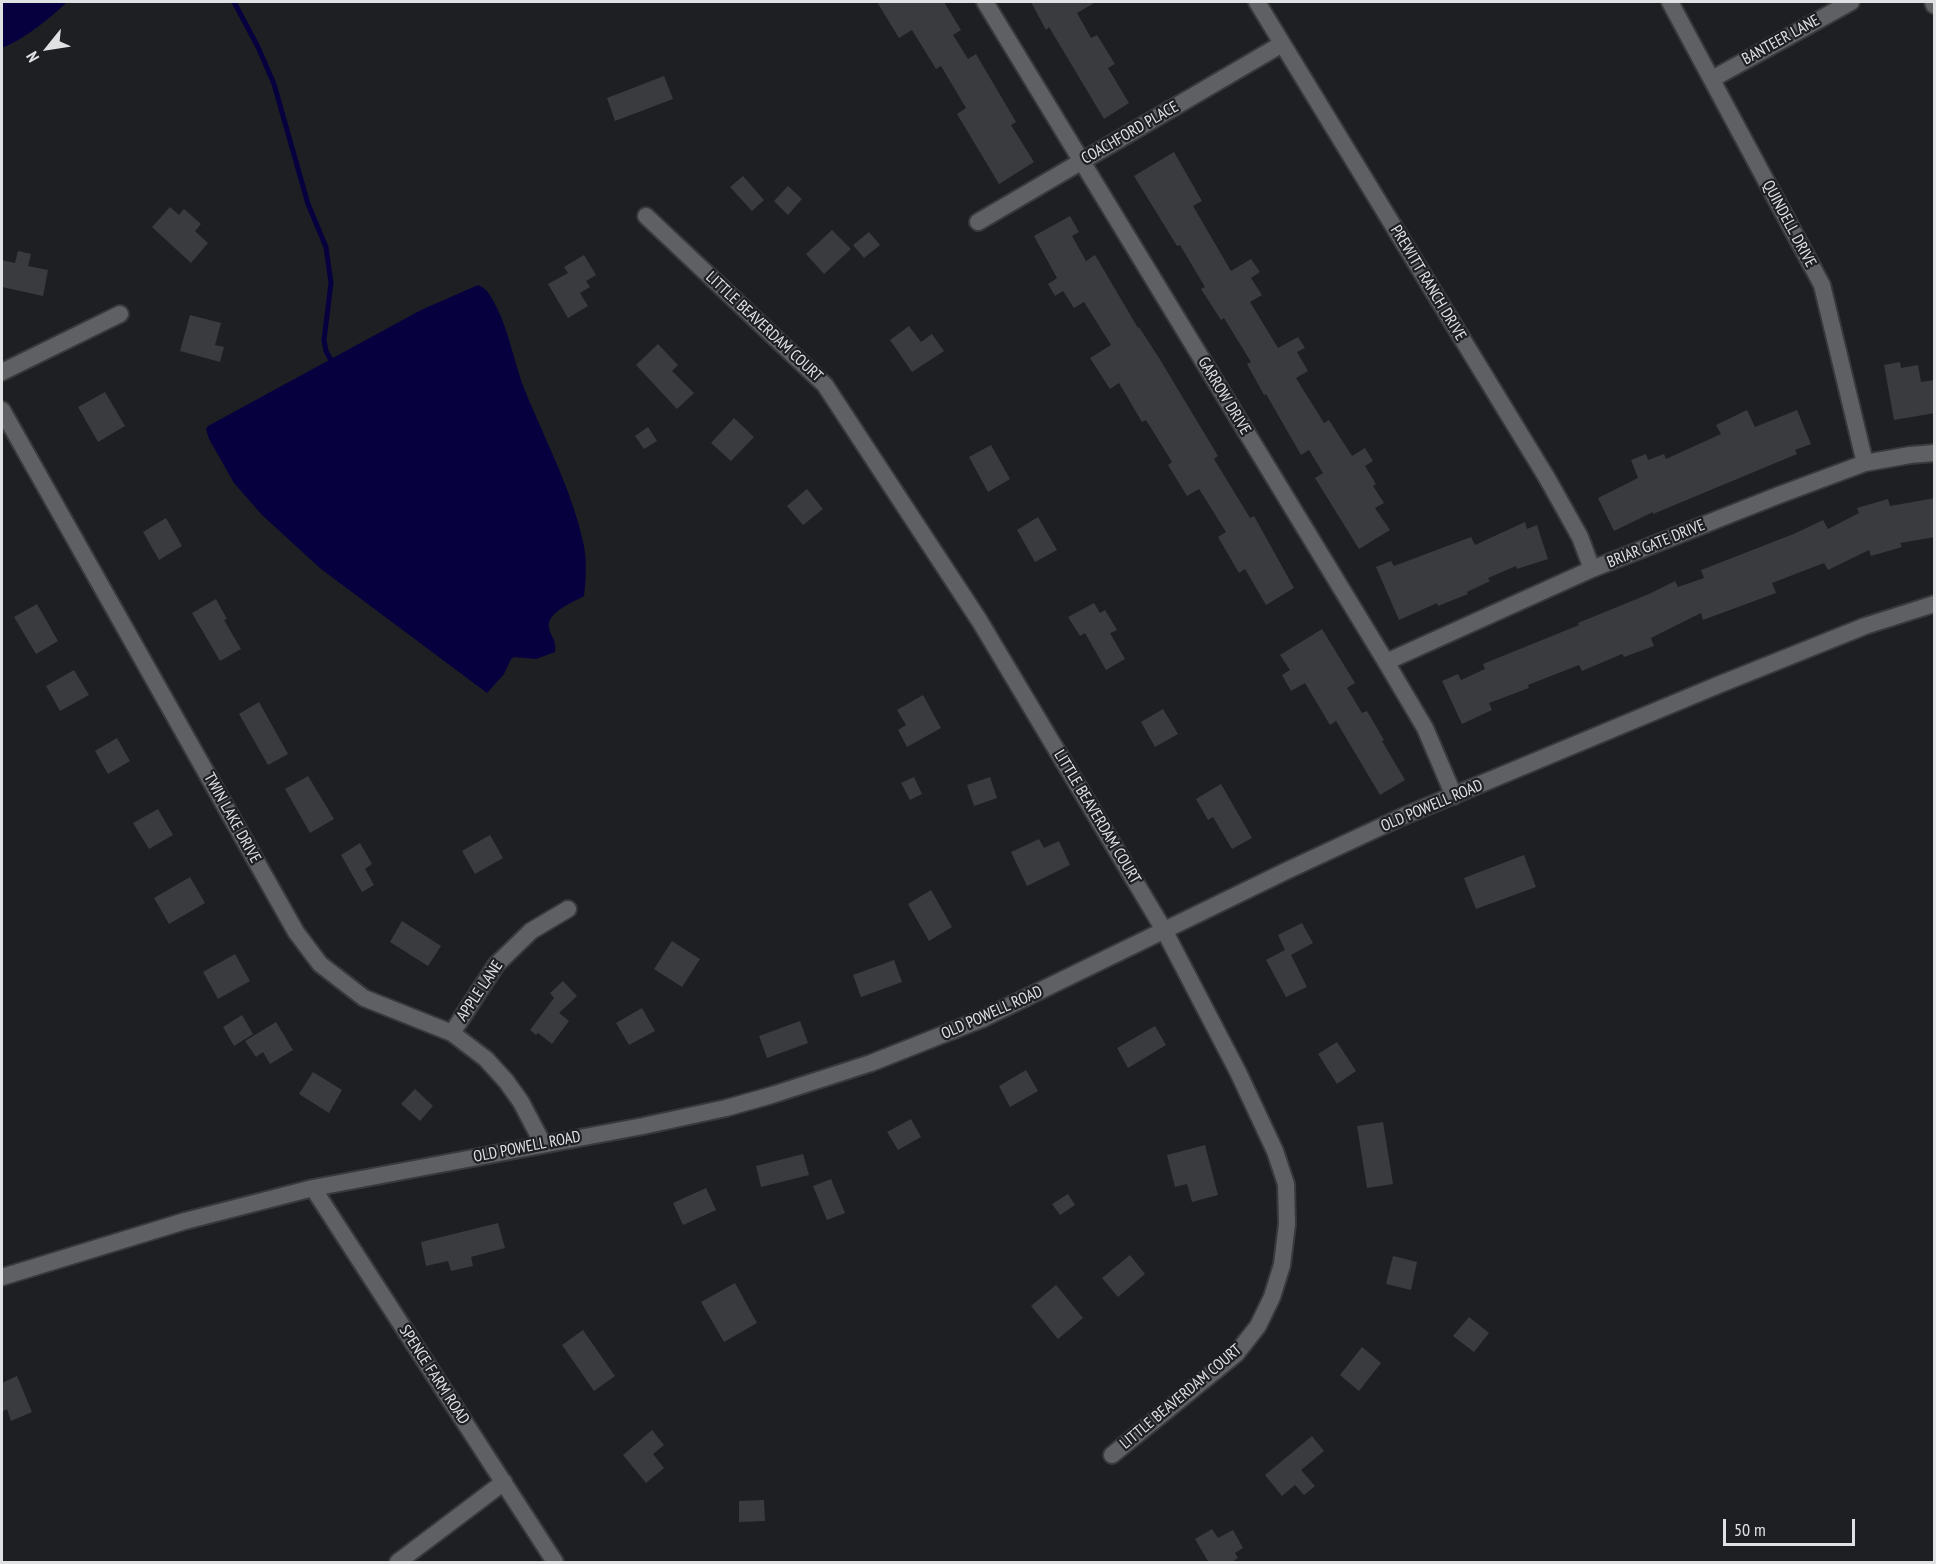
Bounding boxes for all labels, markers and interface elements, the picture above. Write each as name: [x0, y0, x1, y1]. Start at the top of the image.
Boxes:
street label: BANTEER LANE: [1739, 11, 1823, 69]
north arrow: [18, 18, 78, 78]
text: N: [22, 48, 43, 66]
street label: COACHFORD PLACE: [1078, 97, 1182, 169]
street label: QUINDELL DRIVE: [1758, 177, 1820, 271]
street label: PREWITT RANCH DRIVE: [1386, 222, 1470, 344]
street label: LITTLE BEAVERDAM COURT: [702, 268, 826, 386]
street label: GARROW DRIVE: [1193, 354, 1255, 438]
street label: BRIAR GATE DRIVE: [1604, 516, 1708, 572]
street label: LITTLE BEAVERDAM COURT: [1049, 747, 1145, 887]
street label: TWIN LAKE DRIVE: [199, 770, 265, 866]
street label: OLD POWELL ROAD: [1378, 776, 1486, 836]
street label: APPLE LANE: [453, 957, 507, 1025]
street label: OLD POWELL ROAD: [938, 982, 1046, 1044]
street label: OLD POWELL ROAD: [472, 1127, 582, 1167]
street label: SPENCE FARM ROAD: [395, 1322, 473, 1428]
street label: LITTLE BEAVERDAM COURT: [1116, 1341, 1246, 1453]
scale bar: [1726, 1507, 1858, 1545]
text: 50 m: [1734, 1518, 1766, 1541]

